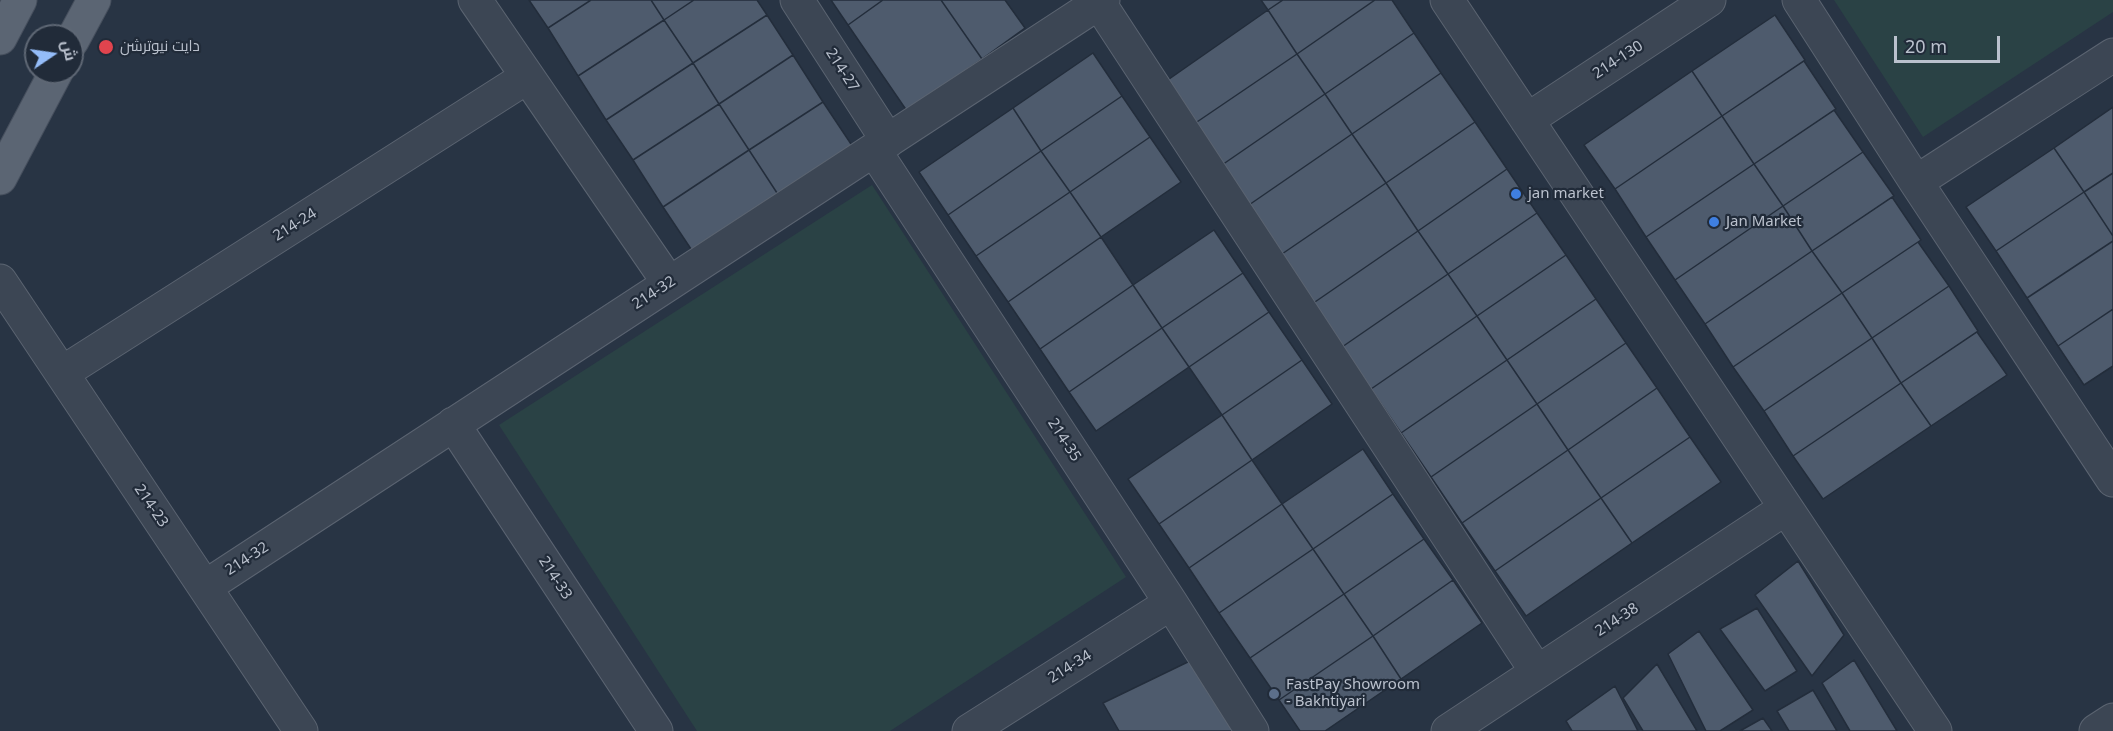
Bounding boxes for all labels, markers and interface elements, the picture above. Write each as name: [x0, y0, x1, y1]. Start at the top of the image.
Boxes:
north arrow: [24, 24, 84, 84]
scale bar: [1897, 24, 2004, 62]
text: 20 m: [1905, 34, 1947, 58]
street label: 214-130: [1589, 37, 1647, 83]
text: ش: [57, 38, 83, 63]
marker: دايت نيوترشن: [97, 38, 115, 56]
place label: دايت نيوترشن: [120, 38, 200, 56]
street label: 214-27: [821, 45, 863, 95]
place label: jan market: [1528, 185, 1604, 203]
marker: jan market: [1509, 187, 1523, 201]
street label: 214-24: [270, 205, 320, 245]
place label: Jan Market: [1726, 213, 1802, 231]
marker: Jan Market: [1707, 215, 1721, 229]
street label: 214-32: [629, 272, 679, 314]
street label: 214-35: [1043, 415, 1085, 465]
street label: 214-23: [130, 481, 172, 531]
street label: 214-32: [222, 538, 272, 580]
street label: 214-33: [534, 553, 576, 603]
street label: 214-38: [1592, 599, 1642, 641]
street label: 214-34: [1045, 647, 1095, 687]
place label: FastPay Showroom - Bakhtiyari: [1286, 676, 1420, 711]
marker: FastPay Showroom - Bakhtiyari: [1267, 687, 1281, 701]

